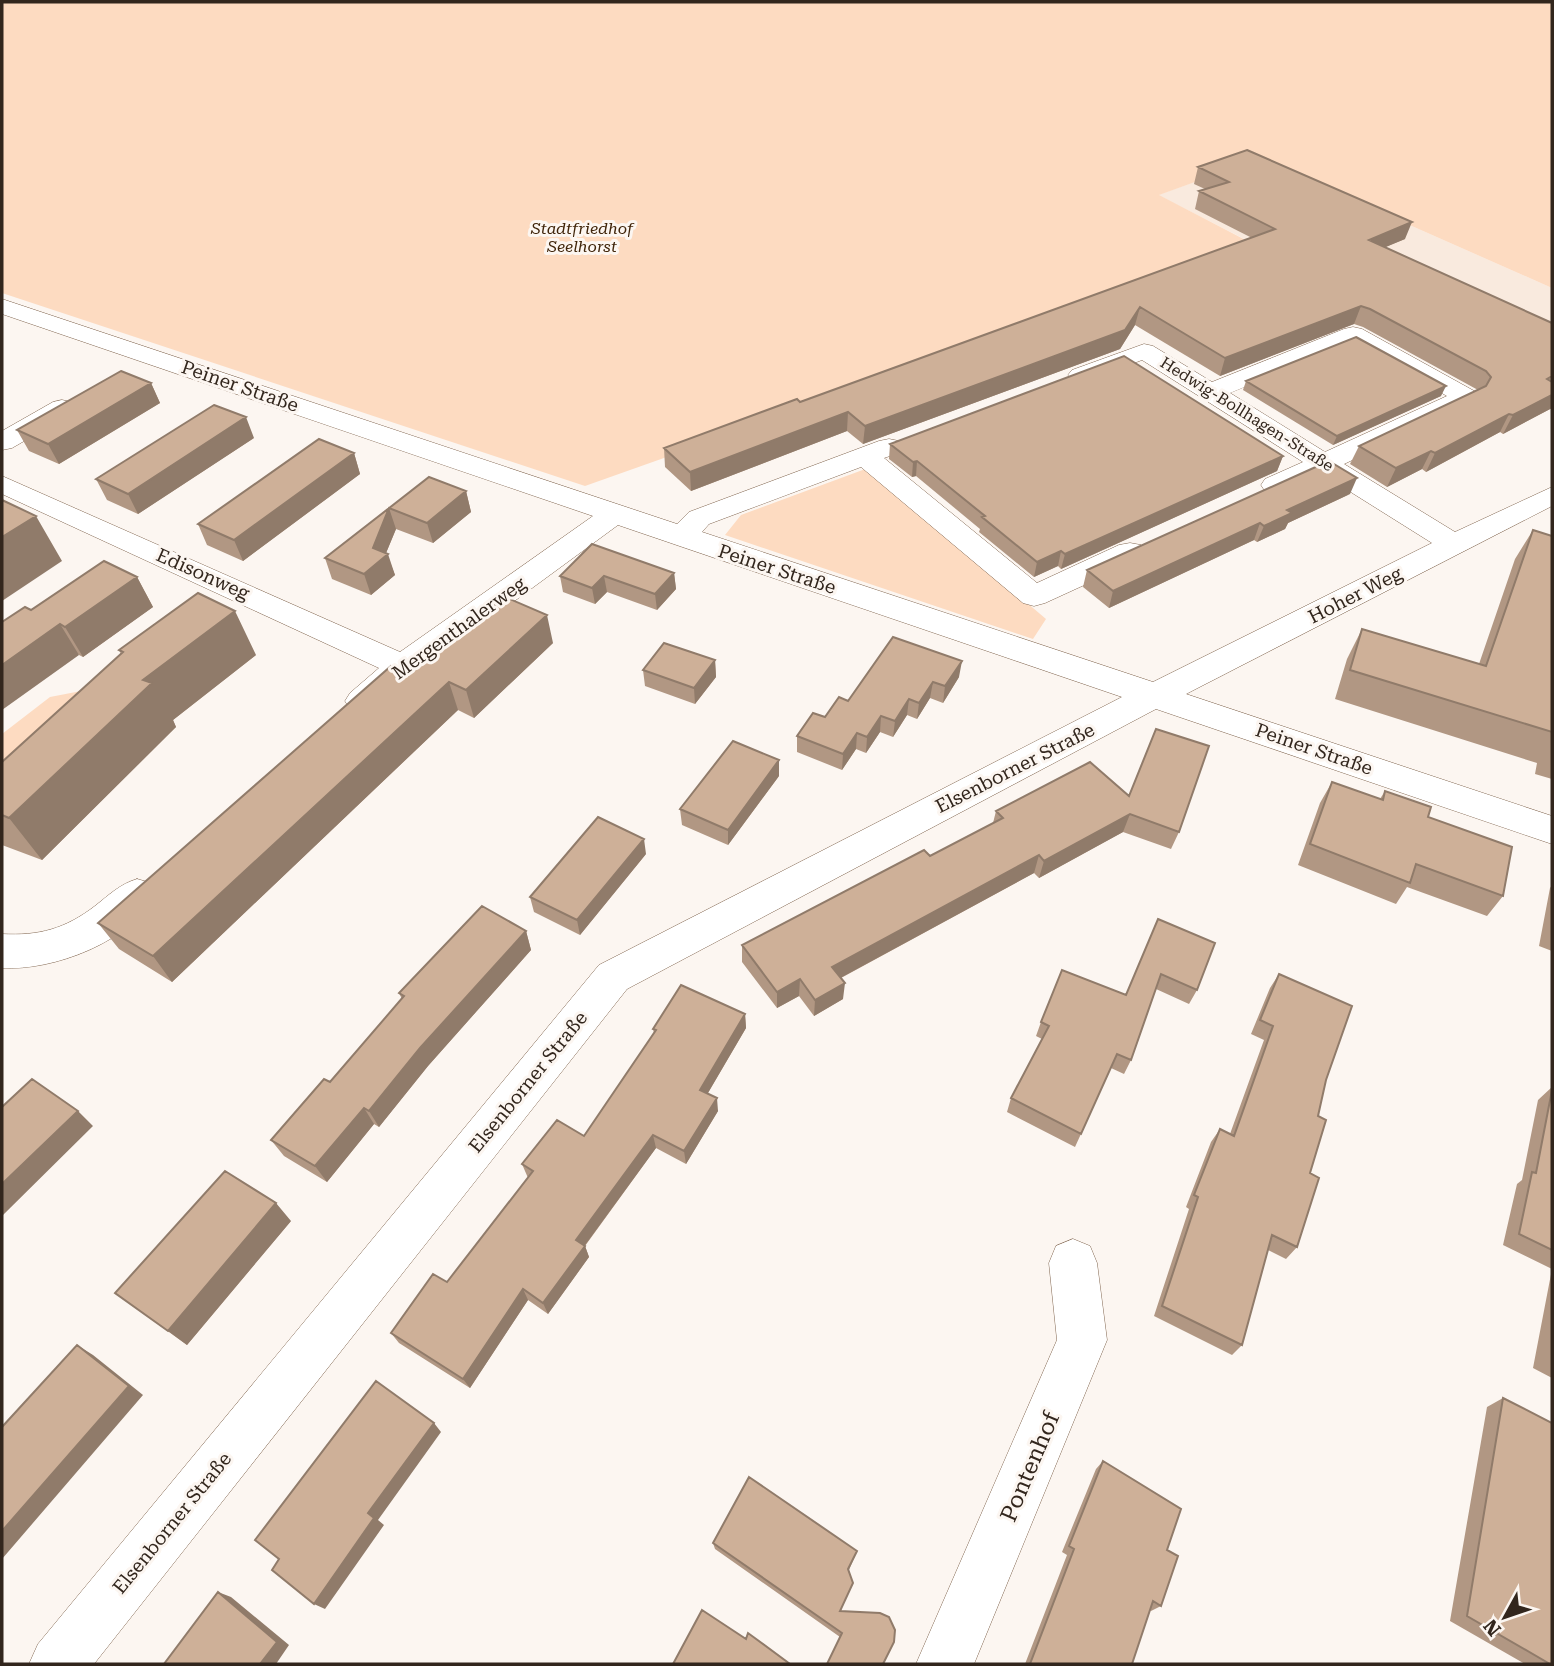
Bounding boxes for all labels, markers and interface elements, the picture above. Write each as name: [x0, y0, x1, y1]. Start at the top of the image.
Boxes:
park label: Stadtfriedhof Seelhorst: [530, 219, 635, 256]
street label: Hedwig-Bollhagen-Straße: [1157, 353, 1337, 475]
street label: Peiner Straße: [178, 355, 302, 417]
street label: Peiner Straße: [715, 539, 839, 599]
street label: Edisonweg: [153, 543, 253, 605]
street label: Hoher Weg: [1304, 561, 1406, 628]
street label: Mergenthalerweg: [388, 572, 530, 684]
street label: Elsenborner Straße: [932, 718, 1098, 818]
street label: Peiner Straße: [1252, 718, 1376, 780]
street label: Elsenborner Straße: [464, 1007, 592, 1157]
street label: Pontenhof: [995, 1407, 1066, 1526]
street label: Elsenborner Straße: [108, 1448, 236, 1598]
north arrow: [1470, 1582, 1540, 1652]
text: N: [1479, 1614, 1506, 1641]

